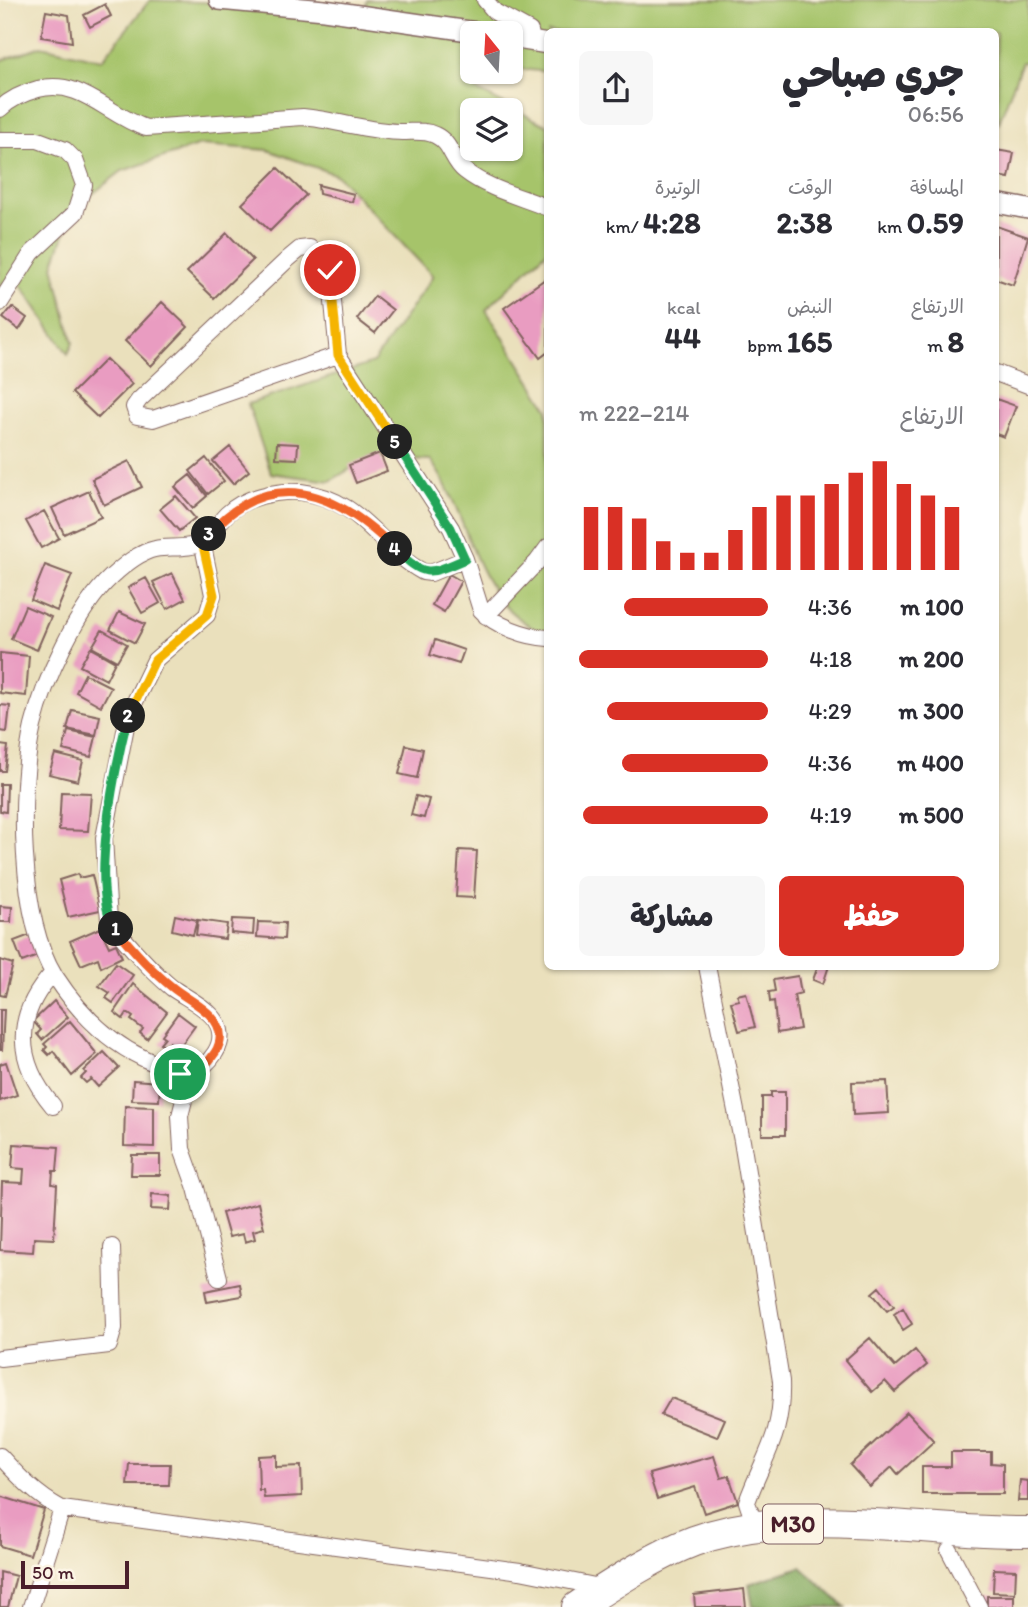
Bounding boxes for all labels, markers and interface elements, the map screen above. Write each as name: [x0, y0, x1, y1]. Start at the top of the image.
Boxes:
north arrow: [460, 21, 523, 84]
map controls: [460, 21, 523, 161]
button: share: [579, 51, 653, 125]
text: جري صباحي: [782, 51, 964, 97]
button: layers: [460, 98, 523, 161]
text: 06:56: [908, 100, 964, 128]
text: الوتيرة: [655, 176, 701, 199]
text: الوقت: [788, 176, 832, 199]
text: المسافة: [910, 176, 964, 199]
text: 4:28: [643, 204, 701, 241]
text: 2:38: [776, 204, 832, 241]
text: 0.59: [907, 204, 964, 241]
text: /km: [606, 215, 643, 238]
text: km: [877, 215, 907, 238]
pin: [300, 240, 360, 300]
icon: check: [311, 251, 349, 289]
text: النبض: [787, 295, 832, 318]
text: الارتفاع: [911, 295, 964, 318]
text: kcal: [667, 296, 701, 319]
text: 44: [665, 319, 701, 356]
text: 165: [787, 323, 832, 360]
text: 8: [948, 323, 964, 360]
text: bpm: [747, 334, 787, 357]
text: m: [927, 334, 948, 357]
text: 214–222 m: [579, 399, 689, 427]
text: الارتفاع: [900, 402, 964, 430]
pin: 5: [378, 424, 412, 460]
text: 5: [390, 430, 399, 453]
pin: 3: [192, 516, 227, 552]
text: 3: [203, 522, 214, 545]
pin: 4: [378, 532, 412, 566]
text: 4: [389, 537, 400, 560]
text: 4:36: [808, 593, 852, 621]
text: 100 m: [900, 593, 964, 621]
text: 4:18: [809, 645, 852, 673]
text: 200 m: [899, 645, 964, 673]
text: 4:29: [808, 697, 852, 725]
text: 300 m: [899, 697, 964, 725]
pin: 2: [110, 698, 146, 734]
text: 2: [123, 704, 133, 727]
text: 4:36: [808, 749, 852, 777]
text: 400 m: [897, 749, 964, 777]
text: 4:19: [810, 801, 852, 829]
text: 500 m: [899, 801, 964, 829]
button: مشاركة: [579, 876, 765, 956]
button: حفظ: [779, 876, 964, 956]
pin: 1: [99, 912, 134, 946]
text: 1: [111, 917, 120, 940]
pin: [150, 1044, 210, 1104]
icon: arrive: [161, 1055, 199, 1093]
road number: M30: [763, 1504, 823, 1544]
scale bar: [21, 1558, 130, 1590]
text: 50 m: [32, 1561, 74, 1584]

